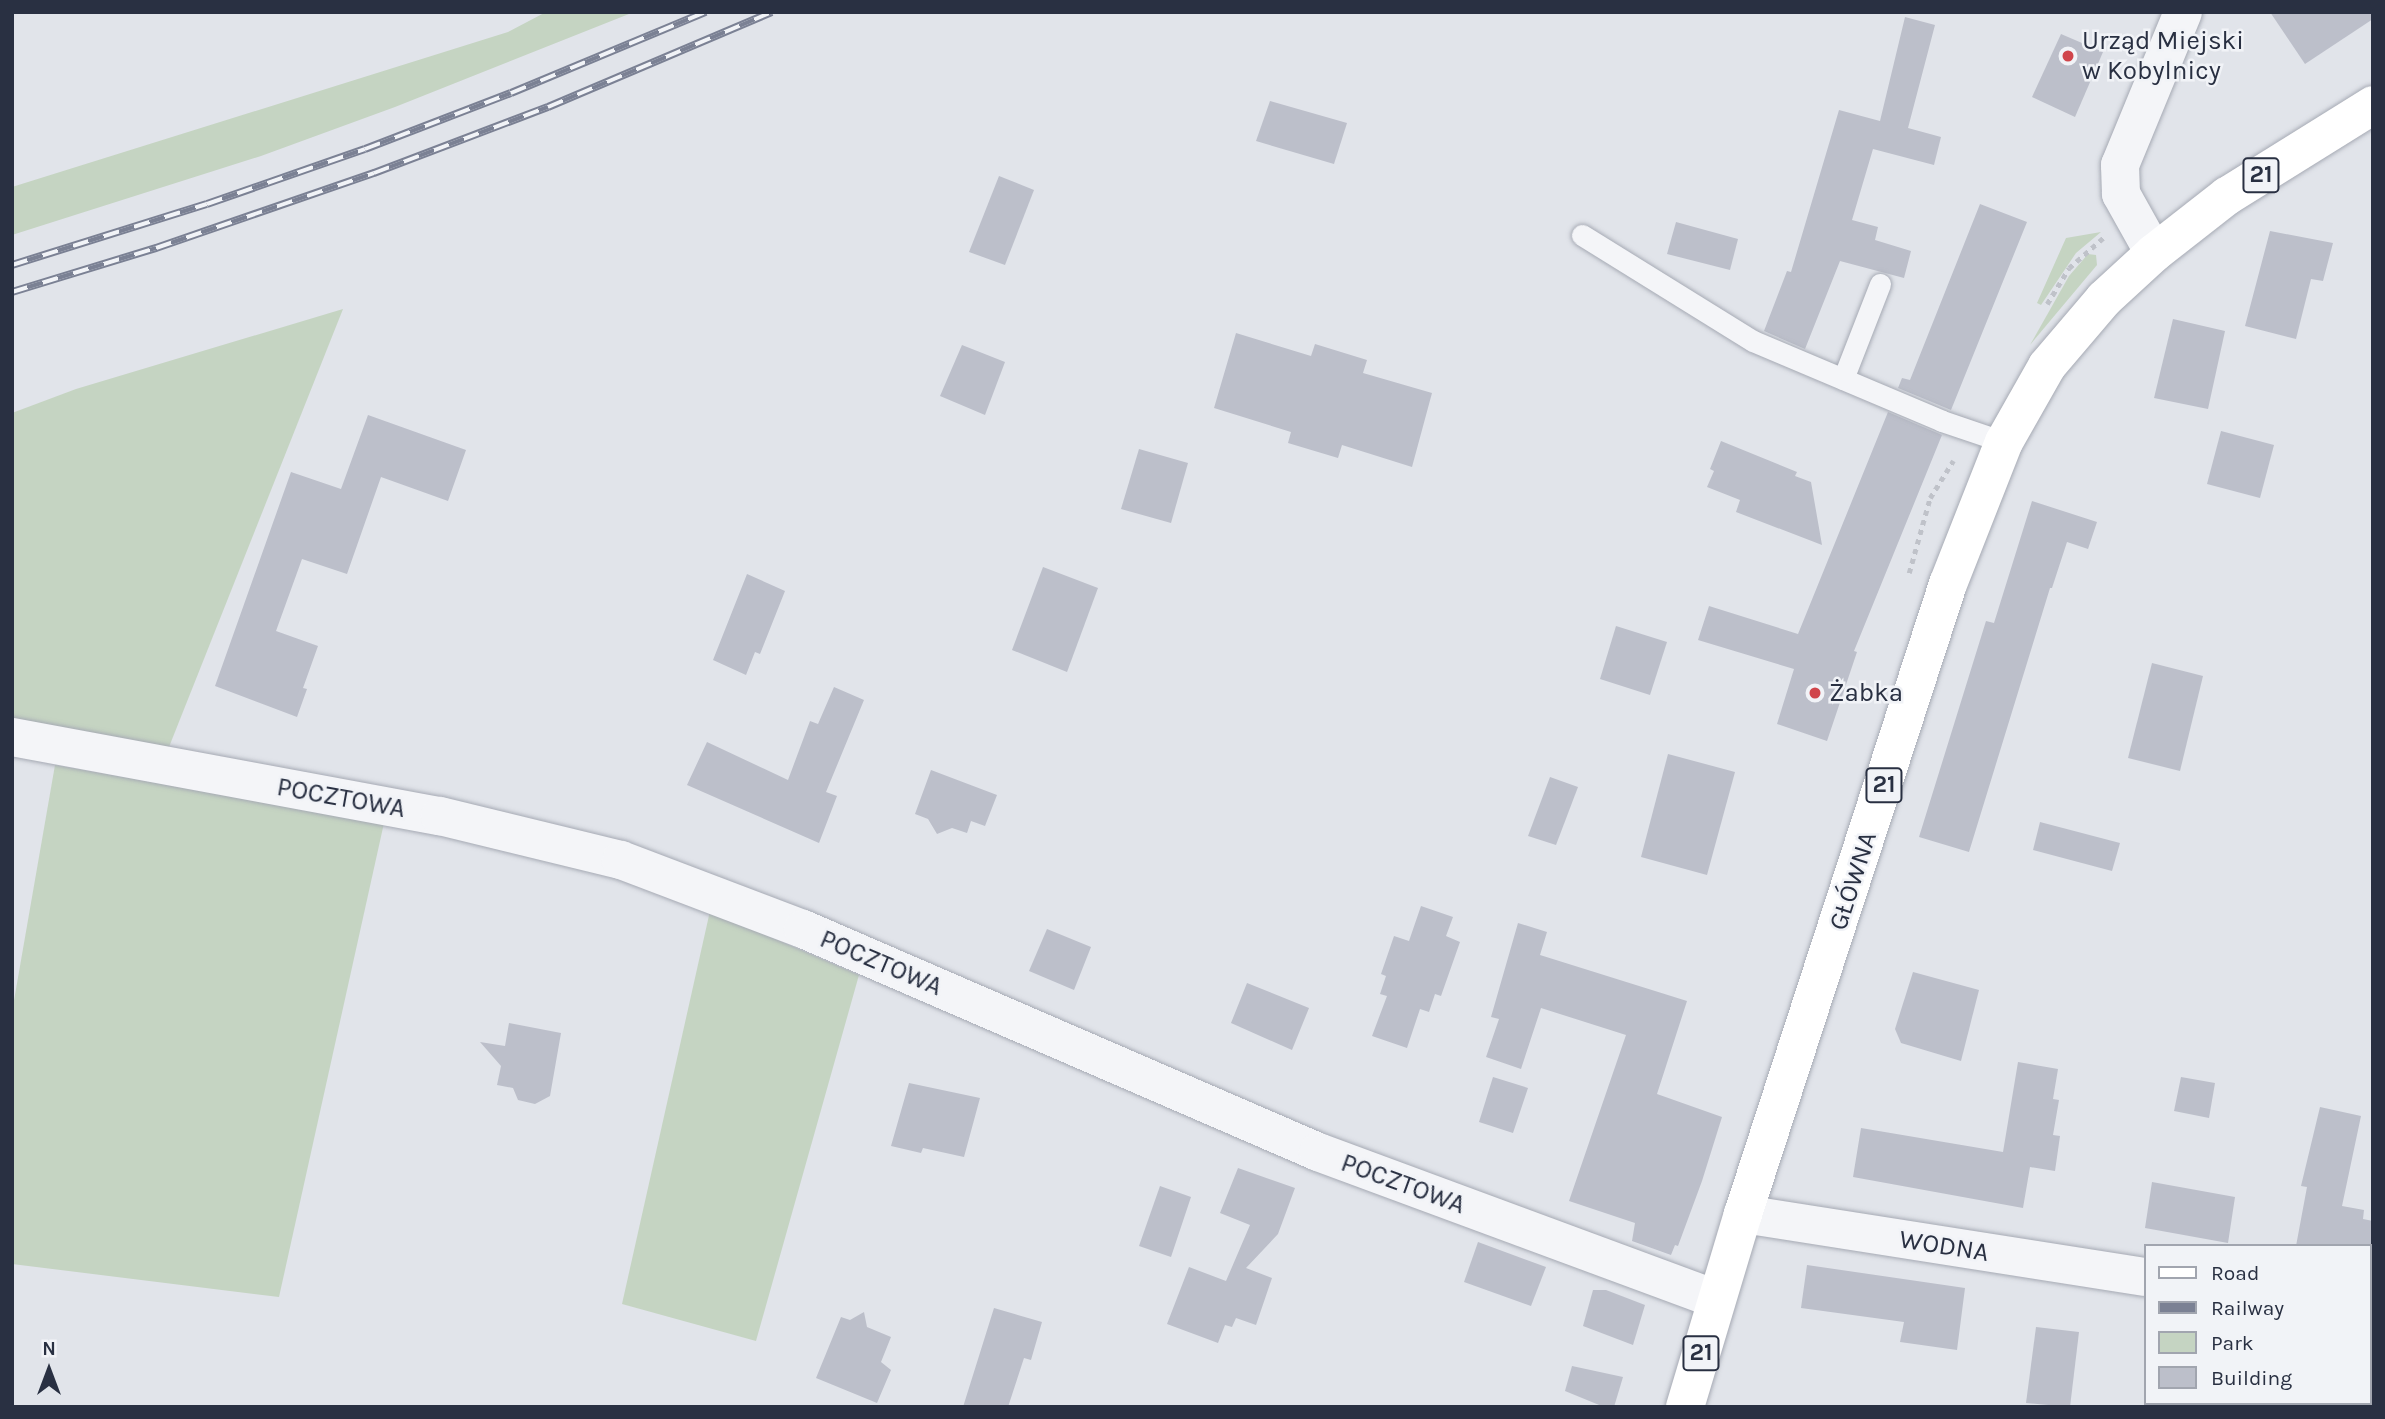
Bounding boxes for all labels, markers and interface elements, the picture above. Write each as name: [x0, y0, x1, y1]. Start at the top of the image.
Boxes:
place label: Urząd Miejski w Kobylnicy: [2082, 25, 2244, 86]
marker: Urząd Miejski w Kobylnicy: [2060, 48, 2076, 64]
road number: 21: [2242, 154, 2280, 196]
place label: Żabka: [1829, 677, 1903, 709]
marker: Żabka: [1807, 685, 1823, 701]
road number: 21: [1865, 764, 1903, 806]
street label: POCZTOWA: [274, 771, 408, 825]
street label: GŁÓWNA: [1822, 828, 1884, 934]
street label: POCZTOWA: [815, 923, 947, 1003]
street label: POCZTOWA: [1337, 1147, 1469, 1221]
street label: WODNA: [1897, 1224, 1991, 1268]
legend: [2144, 1244, 2371, 1405]
text: Road: [2211, 1261, 2259, 1285]
text: Railway: [2211, 1296, 2284, 1320]
text: Park: [2211, 1331, 2254, 1355]
road number: 21: [1682, 1332, 1720, 1373]
north arrow: [14, 1335, 84, 1405]
text: N: [42, 1338, 56, 1360]
text: Building: [2211, 1366, 2292, 1390]

